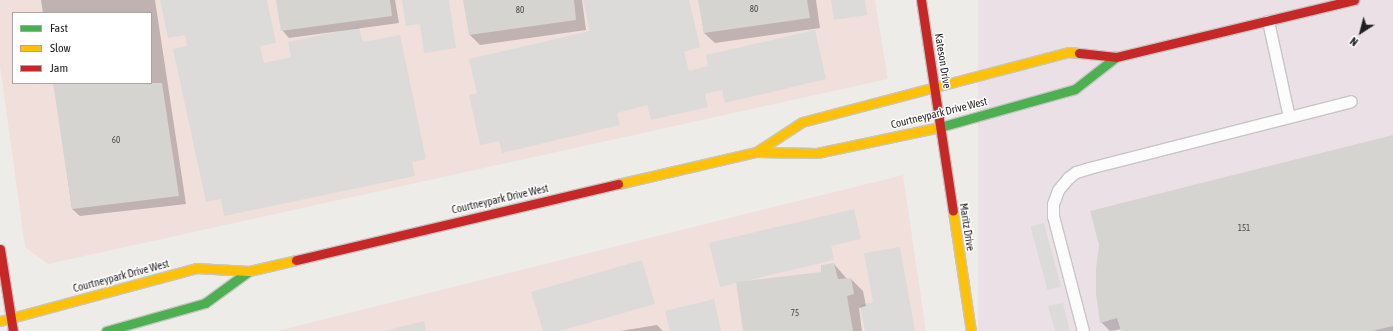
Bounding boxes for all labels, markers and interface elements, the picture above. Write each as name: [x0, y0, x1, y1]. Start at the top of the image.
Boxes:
house number: 80: [750, 4, 758, 14]
house number: 80: [516, 5, 524, 15]
legend: [12, 12, 152, 84]
north arrow: [1341, 12, 1381, 52]
text: Fast: [50, 21, 68, 35]
street label: Kateson Drive: [932, 33, 954, 89]
text: N: [1348, 35, 1360, 48]
text: Slow: [50, 41, 71, 55]
text: Jam: [50, 61, 68, 75]
street label: Courtneypark Drive West: [889, 95, 989, 131]
house number: 60: [112, 135, 120, 145]
street label: Courtneypark Drive West: [450, 181, 550, 217]
street label: Maritz Drive: [957, 202, 977, 252]
house number: 151: [1238, 223, 1250, 233]
street label: Courtneypark Drive West: [71, 257, 171, 295]
house number: 75: [791, 308, 799, 318]

